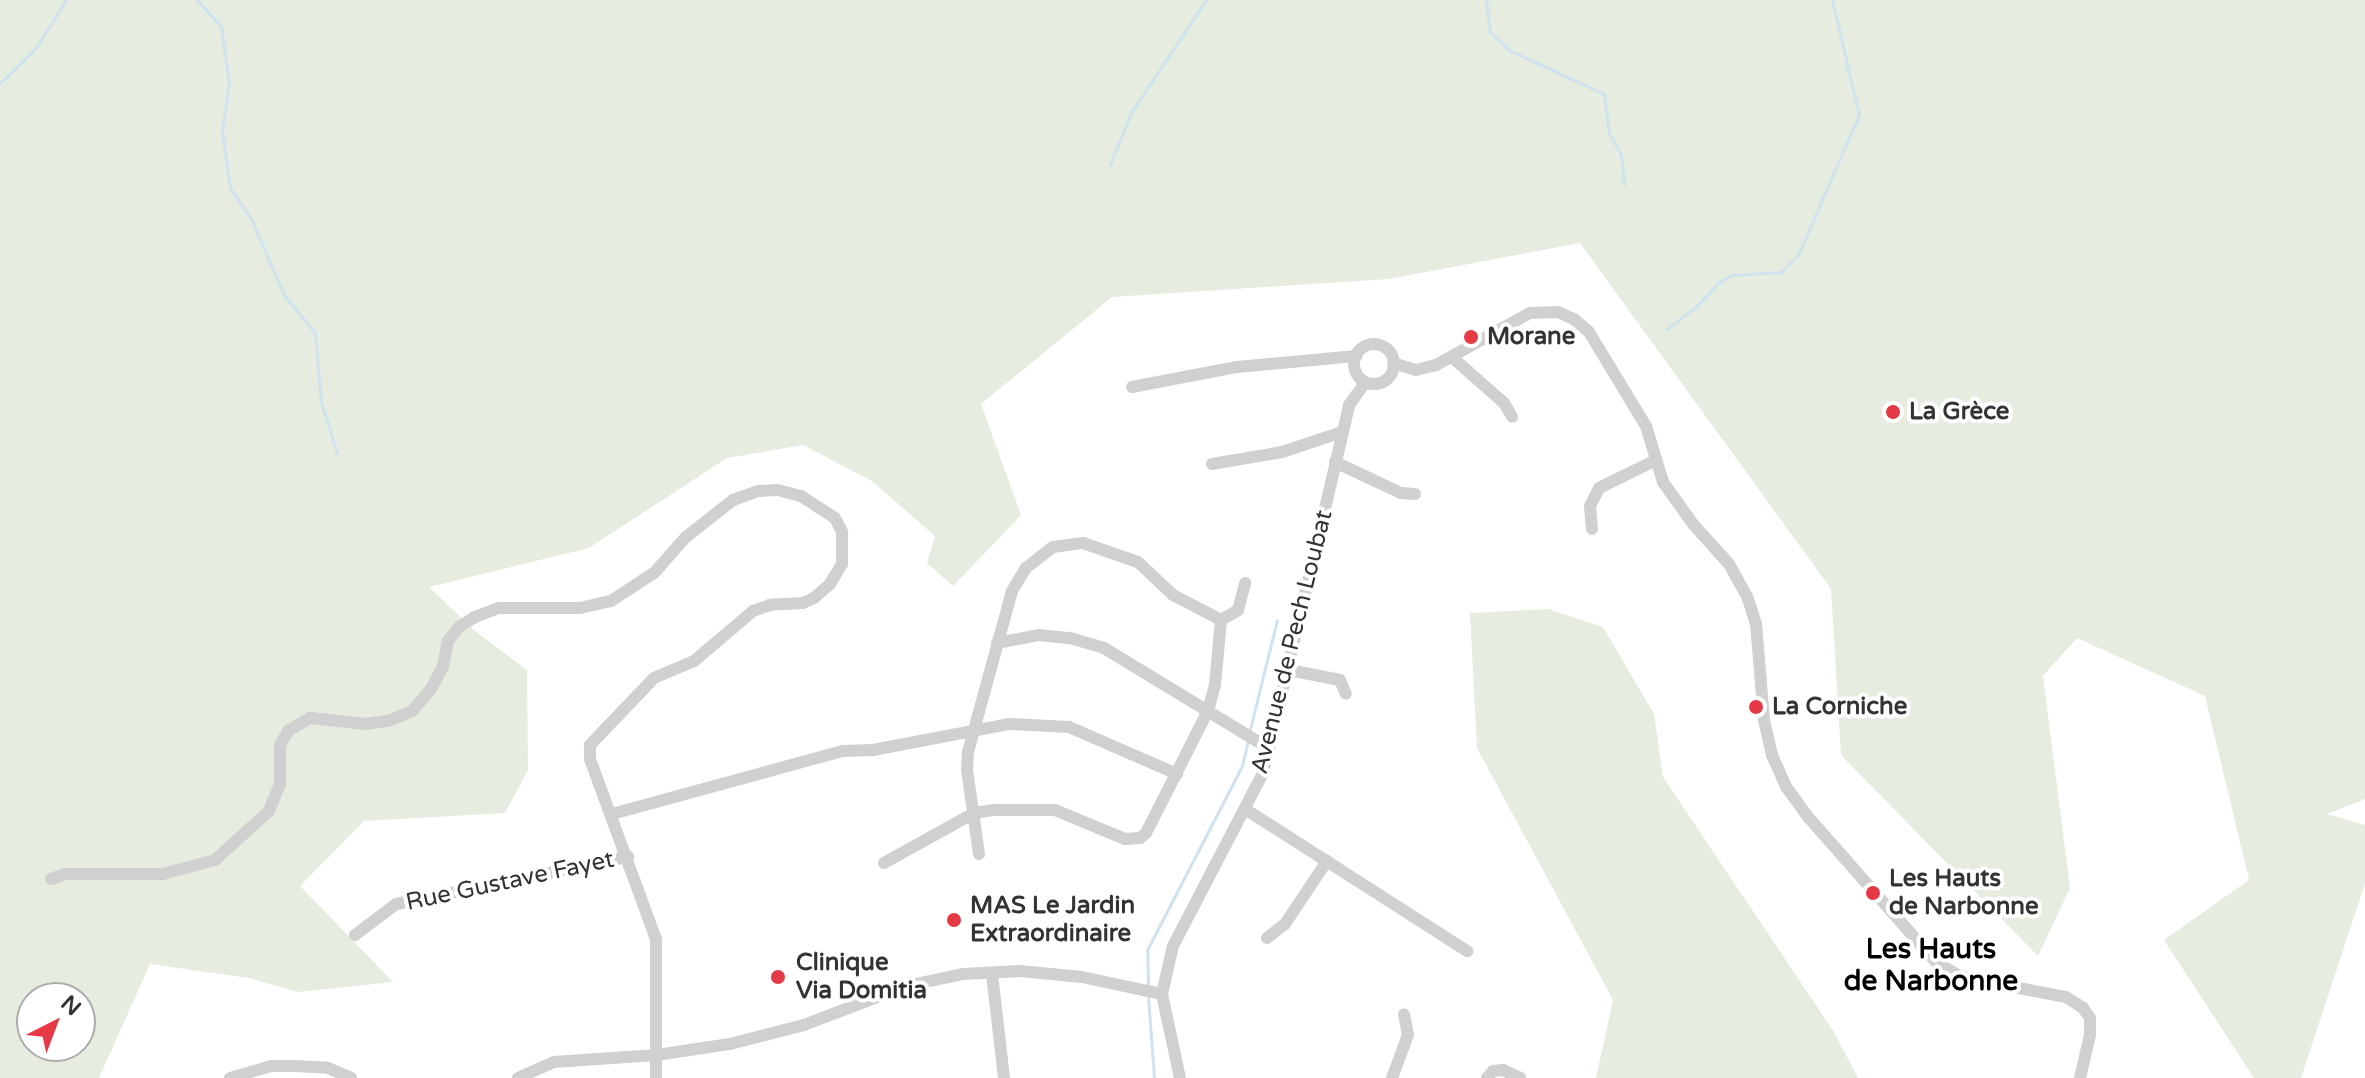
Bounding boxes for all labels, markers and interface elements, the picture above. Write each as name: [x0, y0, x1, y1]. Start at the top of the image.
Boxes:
place label: Morane: [1487, 323, 1575, 351]
marker: Morane: [1462, 328, 1480, 346]
place label: La Grèce: [1909, 398, 2009, 426]
marker: La Grèce: [1884, 403, 1902, 421]
street label: Avenue de Pech Loubat: [1245, 507, 1339, 777]
place label: La Corniche: [1772, 693, 1907, 721]
marker: La Corniche: [1747, 698, 1765, 716]
street label: Rue Gustave Fayet: [403, 845, 617, 917]
place label: Les Hauts de Narbonne: [1889, 865, 2038, 921]
marker: Les Hauts de Narbonne: [1864, 884, 1882, 902]
place label: MAS Le Jardin Extraordinaire: [970, 892, 1135, 948]
marker: MAS Le Jardin Extraordinaire: [945, 911, 963, 929]
district label: Les Hauts de Narbonne: [1844, 932, 2018, 998]
place label: Clinique Via Domitia: [796, 949, 927, 1005]
marker: Clinique Via Domitia: [767, 966, 789, 988]
north arrow: [16, 982, 96, 1062]
text: N: [55, 990, 86, 1021]

